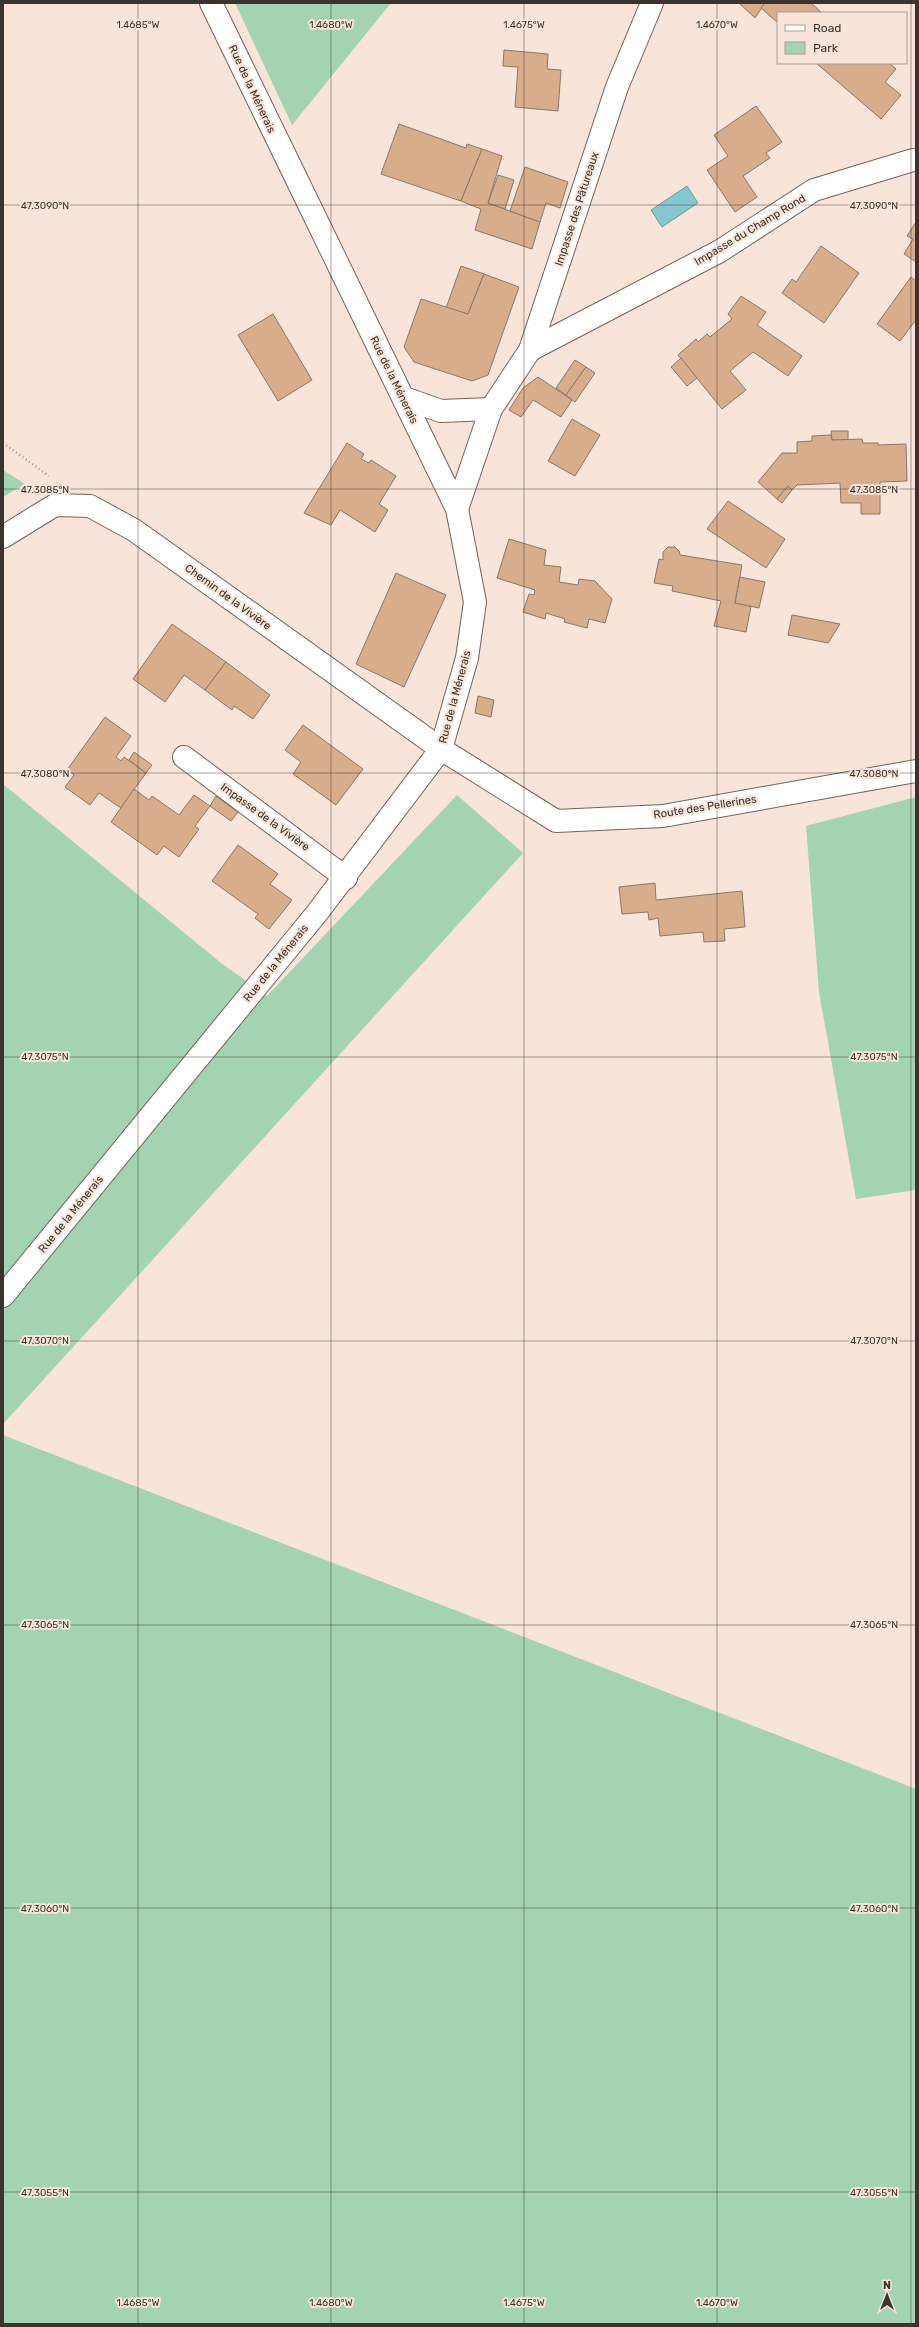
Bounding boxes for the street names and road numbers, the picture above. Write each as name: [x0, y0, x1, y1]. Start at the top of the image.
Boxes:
street label: Rue de la Ménerais: [226, 43, 278, 135]
street label: Impasse des Pâtureaux: [552, 150, 602, 268]
street label: Impasse du Champ Rond: [692, 192, 808, 268]
street label: Rue de la Ménerais: [367, 334, 421, 426]
street label: Chemin de la Vivière: [182, 561, 274, 633]
street label: Rue de la Ménerais: [436, 649, 474, 745]
street label: Impasse de la Vivière: [218, 780, 312, 854]
street label: Route des Pellerines: [653, 792, 758, 822]
street label: Rue de la Ménerais: [241, 921, 311, 1004]
street label: Rue de la Ménerais: [36, 1172, 106, 1255]

